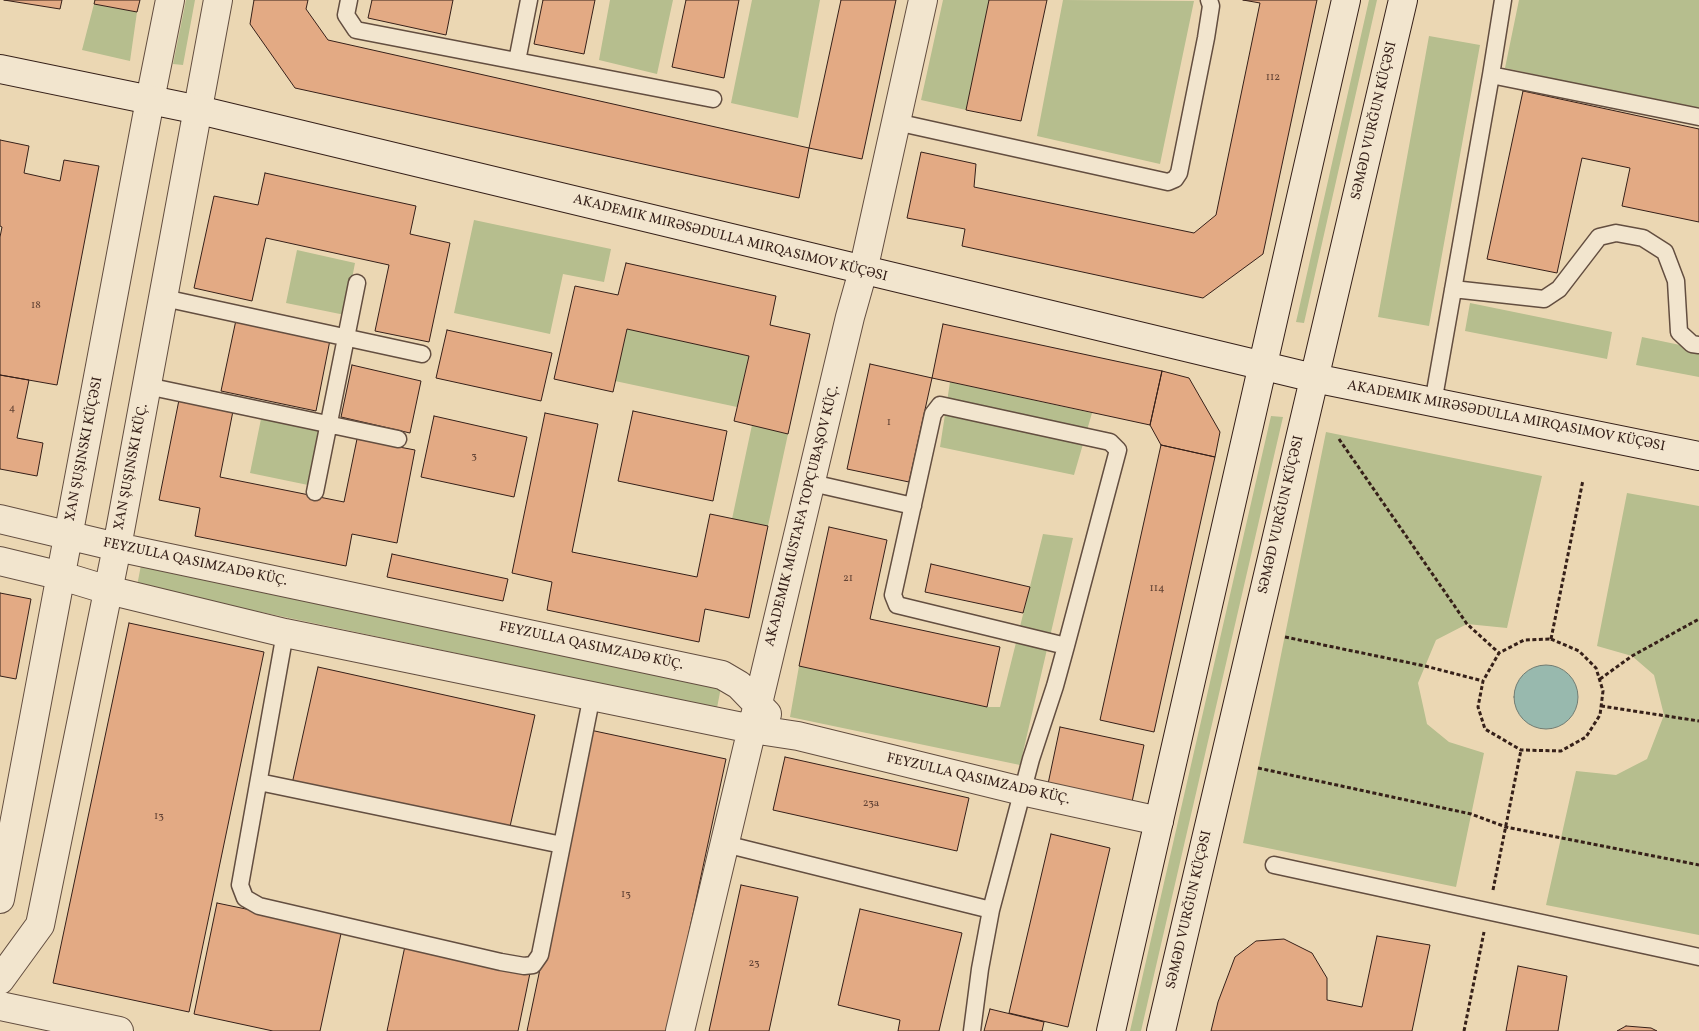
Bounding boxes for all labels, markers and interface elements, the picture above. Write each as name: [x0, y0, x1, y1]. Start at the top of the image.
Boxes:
street label: SƏMƏD VURĞUN KÜÇƏSI: [1349, 40, 1401, 202]
house number: 112: [1266, 71, 1280, 85]
street label: AKADEMIK MIRƏSƏDULLA MIRQASIMOV KÜÇƏSI: [571, 192, 889, 286]
house number: 18: [31, 299, 41, 313]
street label: XAN ŞUŞINSKI KÜÇƏSI: [63, 375, 107, 523]
street label: AKADEMIK MIRƏSƏDULLA MIRQASIMOV KÜÇƏSI: [1346, 378, 1666, 456]
street label: AKADEMIK MUSTAFA TOPÇUBAŞOV KÜÇ.: [762, 384, 844, 648]
house number: 4: [9, 402, 15, 416]
street label: XAN ŞUŞINSKI KÜÇ.: [111, 402, 153, 532]
house number: 1: [887, 416, 891, 430]
street label: SƏMƏD VURĞUN KÜÇƏSI: [1256, 434, 1308, 596]
house number: 3: [471, 450, 477, 464]
street label: FEYZULLA QASIMZADƏ KÜÇ.: [101, 535, 289, 591]
house number: 21: [843, 572, 853, 586]
house number: 114: [1149, 582, 1165, 596]
street label: FEYZULLA QASIMZADƏ KÜÇ.: [497, 619, 685, 675]
street label: FEYZULLA QASIMZADƏ KÜÇ.: [885, 751, 1071, 809]
house number: 23a: [863, 797, 879, 811]
house number: 13: [154, 810, 164, 824]
street label: SƏMƏD VURĞUN KÜÇƏSI: [1164, 829, 1216, 991]
house number: 13: [621, 888, 631, 902]
house number: 23: [748, 957, 760, 971]

